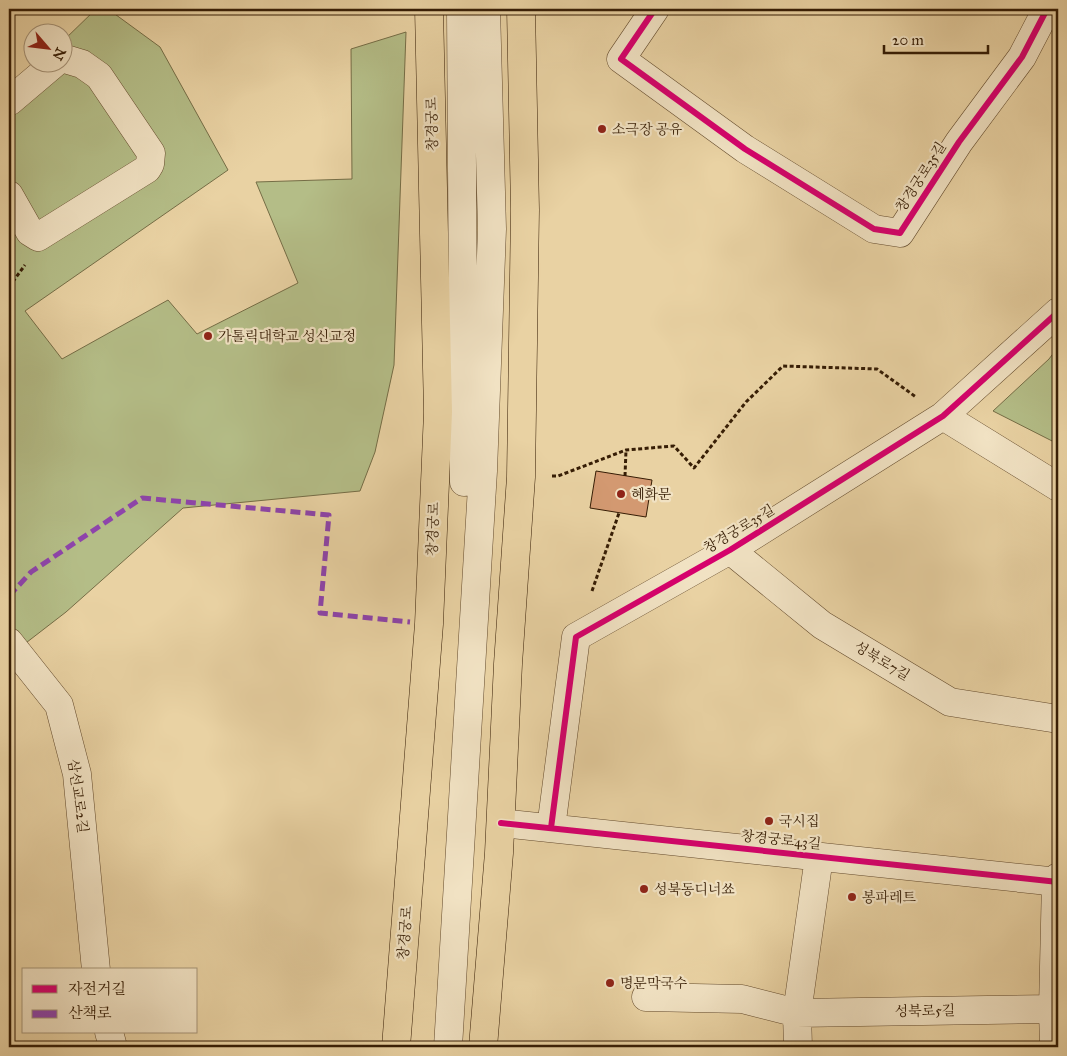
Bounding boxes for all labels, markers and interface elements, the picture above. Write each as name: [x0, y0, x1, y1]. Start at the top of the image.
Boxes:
north arrow: [22, 22, 72, 72]
scale bar: [884, 22, 988, 54]
text: 20 m: [892, 31, 924, 49]
text: N: [49, 45, 69, 63]
street label: 창경궁로: [423, 96, 441, 151]
place label: 소극장 공유: [612, 121, 683, 138]
marker: 소극장 공유: [596, 123, 608, 135]
street label: 창경궁로35길: [892, 139, 950, 215]
place label: 가톨릭대학교 성신교정: [218, 328, 356, 345]
marker: 가톨릭대학교 성신교정: [202, 330, 214, 342]
place label: 혜화문: [631, 486, 672, 503]
marker: 혜화문: [615, 488, 627, 500]
street label: 창경궁로: [424, 501, 442, 556]
street label: 창경궁로35길: [700, 501, 778, 557]
street label: 성북로7길: [851, 638, 913, 684]
street label: 삼선교로2길: [64, 758, 92, 834]
place label: 국시집: [779, 813, 820, 830]
marker: 국시집: [763, 815, 775, 827]
street label: 창경궁로43길: [740, 827, 822, 853]
place label: 성북동디너쑈: [654, 881, 736, 898]
marker: 성북동디너쑈: [638, 883, 650, 895]
place label: 봉파레트: [862, 889, 917, 906]
marker: 봉파레트: [846, 891, 858, 903]
street label: 창경궁로: [395, 905, 415, 961]
legend: [22, 968, 198, 1034]
place label: 명문막국수: [620, 975, 688, 992]
marker: 명문막국수: [604, 977, 616, 989]
text: 자전거길: [68, 980, 126, 998]
street label: 성북로5길: [895, 1002, 955, 1020]
text: 산책로: [68, 1004, 112, 1022]

